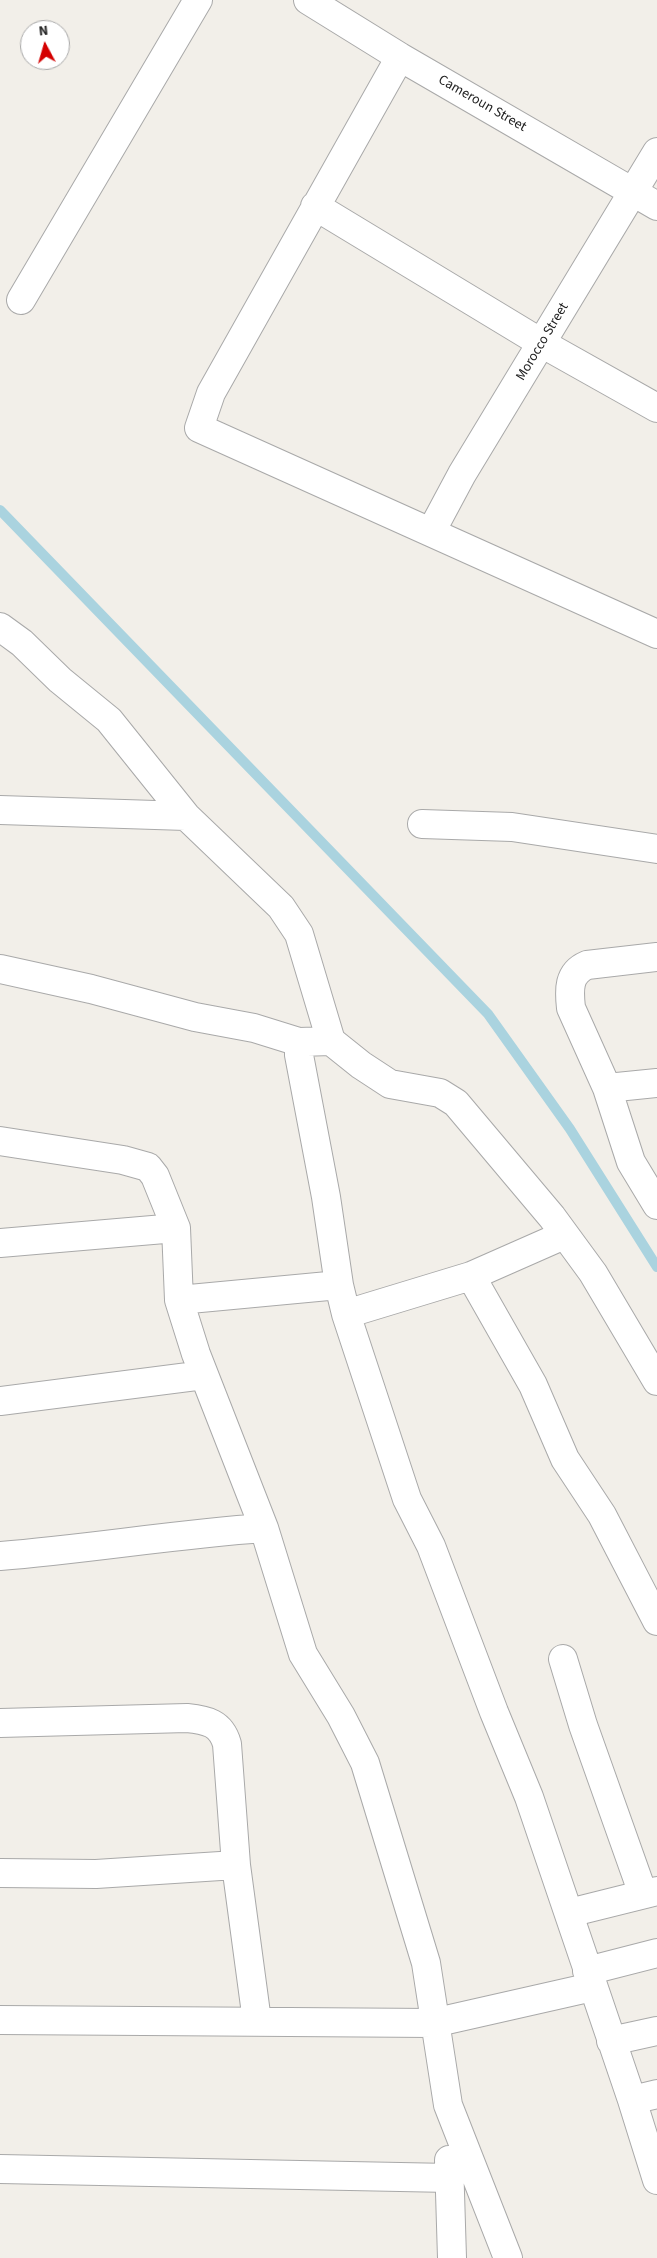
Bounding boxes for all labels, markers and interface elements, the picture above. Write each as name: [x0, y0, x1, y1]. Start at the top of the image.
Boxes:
north arrow: [20, 20, 70, 70]
text: N: [38, 21, 49, 42]
street label: Cameroun Street: [435, 72, 529, 136]
street label: Morocco Street: [513, 300, 573, 384]

